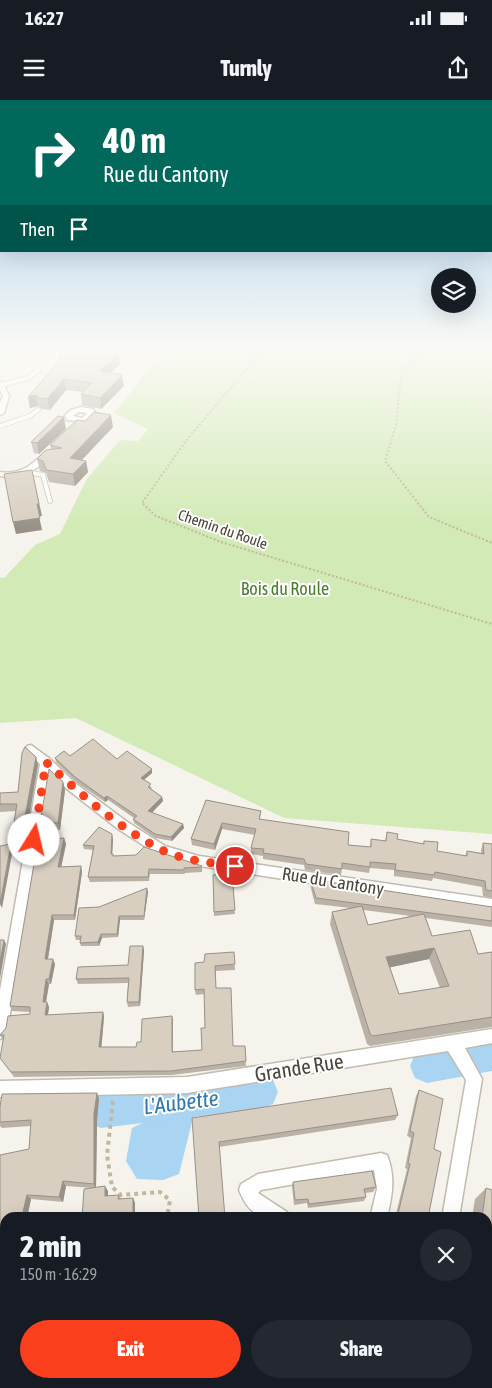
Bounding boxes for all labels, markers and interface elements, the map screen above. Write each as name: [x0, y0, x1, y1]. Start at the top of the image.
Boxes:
text: 16:27: [25, 7, 64, 29]
icon: menu: [20, 54, 48, 82]
icon: share: [444, 54, 472, 82]
text: Turnly: [220, 55, 272, 81]
icon: right: [20, 120, 85, 185]
text: 40 m: [103, 120, 166, 160]
text: Rue du Cantony: [103, 161, 229, 187]
icon: arrive: [65, 215, 93, 243]
text: Then: [20, 218, 55, 240]
map controls: [431, 268, 476, 313]
button: layers: [431, 268, 476, 313]
street label: Chemin du Roule: [176, 506, 270, 552]
park label: Bois du Roule: [241, 578, 329, 599]
position arrow: [7, 813, 59, 865]
pin: [214, 845, 256, 887]
icon: arrive: [221, 852, 249, 880]
street label: Rue du Cantony: [281, 863, 385, 899]
street label: Grande Rue: [253, 1048, 345, 1086]
water label: L'Aubette: [142, 1085, 220, 1119]
text: 2 min: [20, 1229, 81, 1263]
button: close: [420, 1229, 472, 1281]
text: 150 m · 16:29: [20, 1265, 97, 1283]
button: Exit: [20, 1320, 241, 1378]
button: Share: [251, 1320, 472, 1378]

